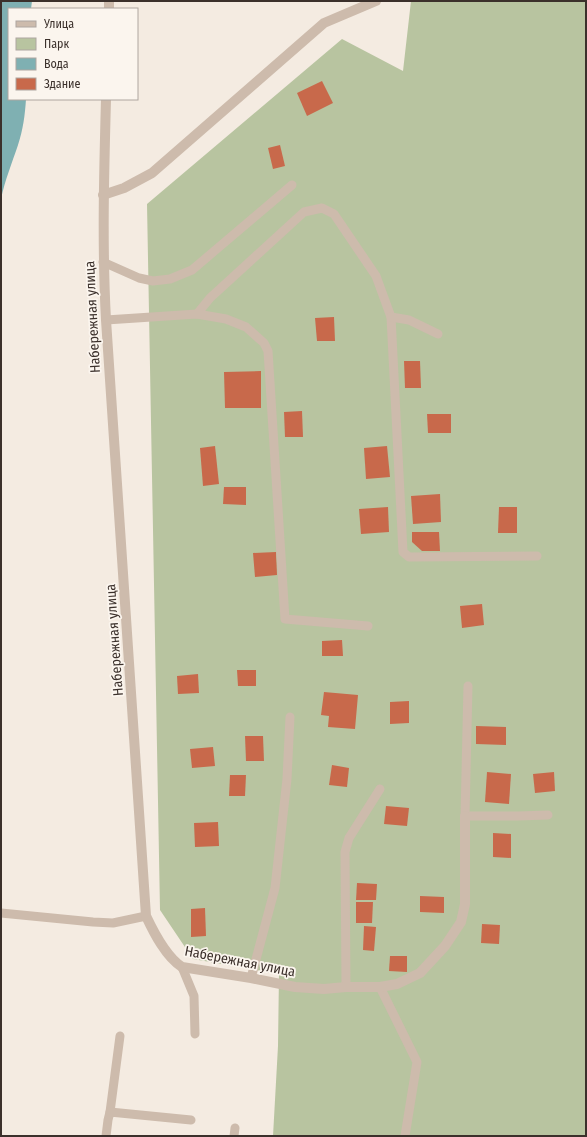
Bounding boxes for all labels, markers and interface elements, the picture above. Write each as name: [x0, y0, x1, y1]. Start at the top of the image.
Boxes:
legend: [8, 8, 138, 100]
text: Улица: [43, 17, 74, 31]
text: Парк: [44, 37, 70, 51]
text: Вода: [44, 57, 69, 71]
text: Здание: [44, 77, 80, 91]
street label: Набережная улица: [81, 260, 104, 374]
street label: Набережная улица: [102, 583, 127, 697]
street label: Набережная улица: [183, 942, 297, 981]

